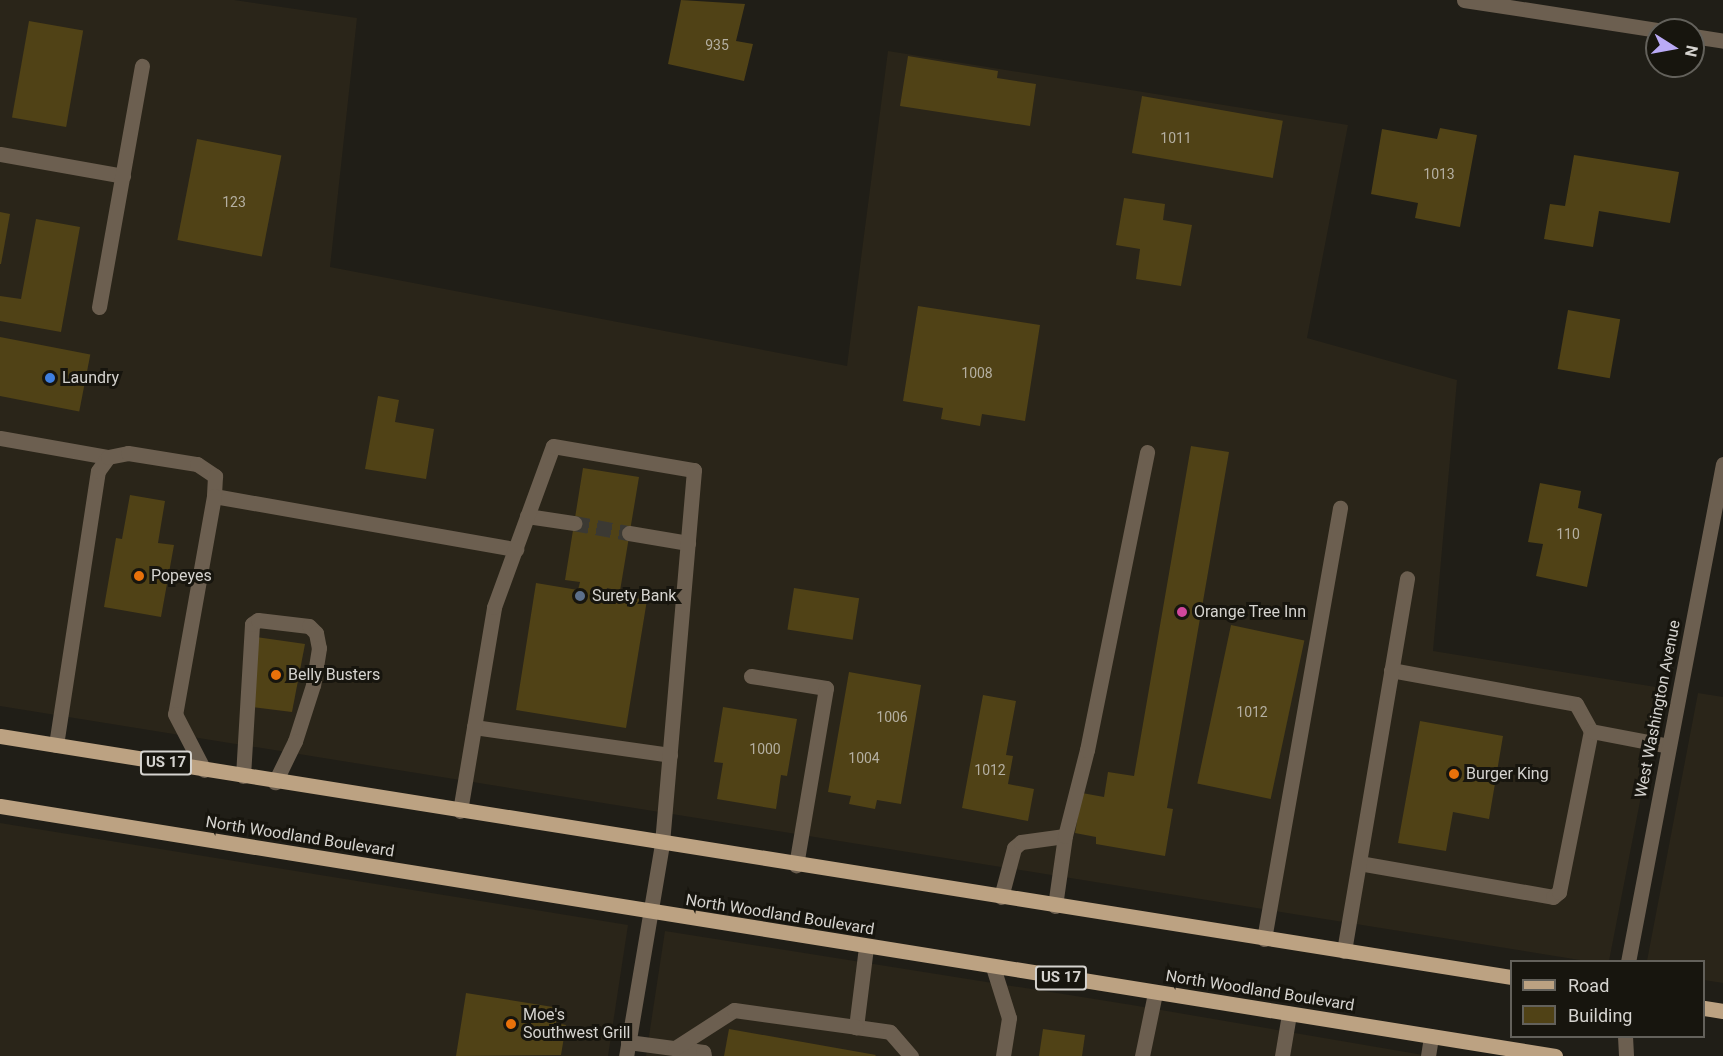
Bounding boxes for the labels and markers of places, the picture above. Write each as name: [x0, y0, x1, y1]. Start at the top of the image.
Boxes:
place label: Laundry: [62, 368, 119, 388]
marker: Laundry: [43, 371, 57, 385]
place label: Popeyes: [151, 566, 212, 586]
marker: Popeyes: [132, 569, 146, 583]
place label: Surety Bank: [592, 586, 676, 606]
marker: Surety Bank: [573, 589, 587, 603]
place label: Orange Tree Inn: [1194, 602, 1306, 622]
marker: Orange Tree Inn: [1175, 605, 1189, 619]
place label: Belly Busters: [288, 665, 380, 685]
marker: Belly Busters: [269, 668, 283, 682]
place label: Burger King: [1466, 764, 1549, 784]
marker: Burger King: [1447, 767, 1461, 781]
place label: Moe's Southwest Grill: [523, 1005, 630, 1043]
marker: Moe's Southwest Grill: [504, 1017, 518, 1031]

